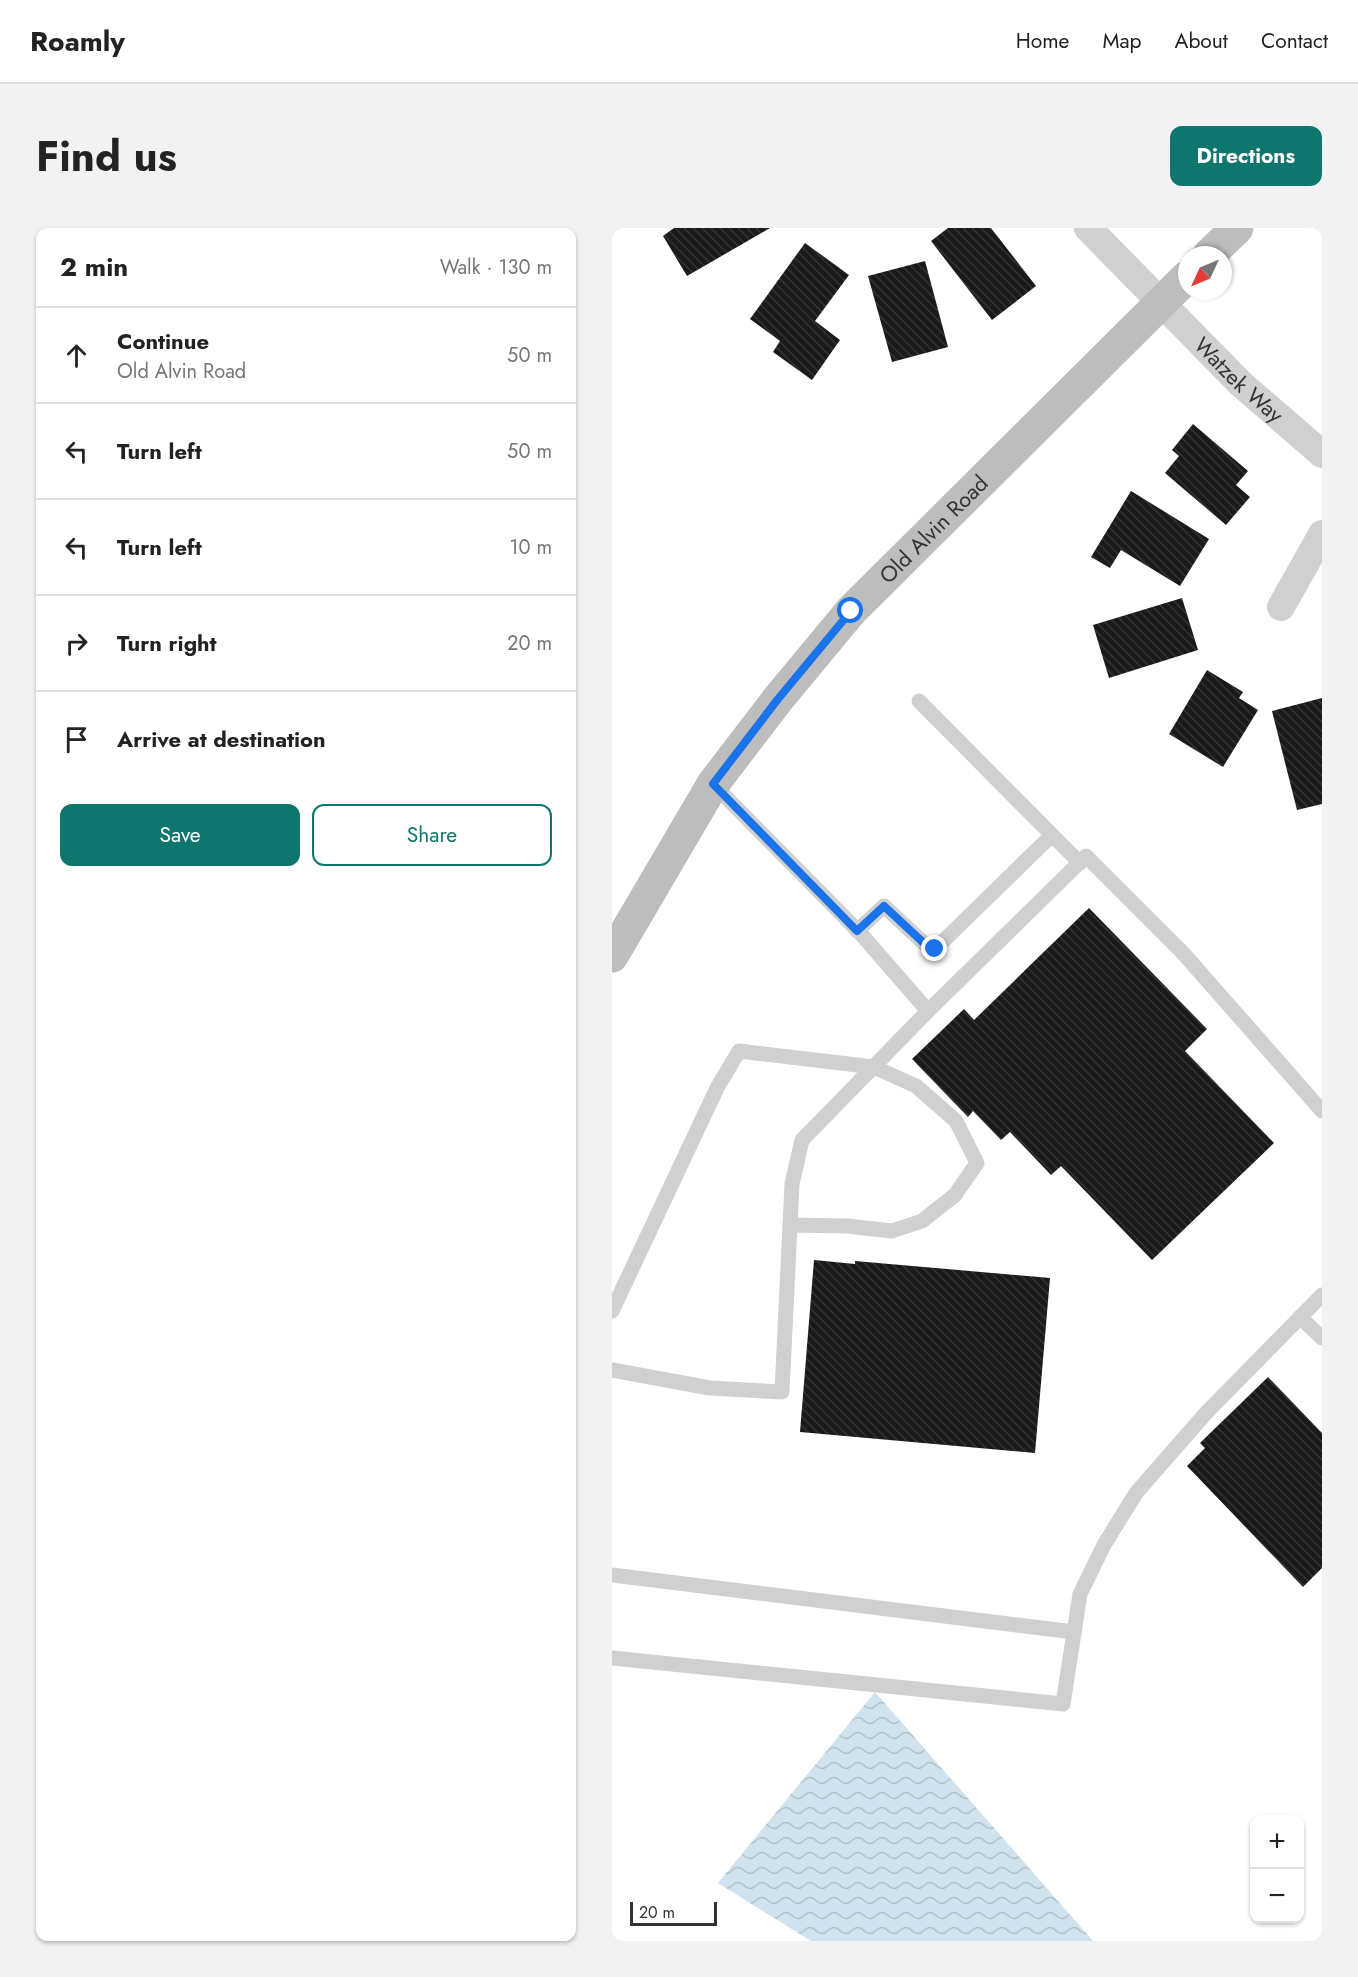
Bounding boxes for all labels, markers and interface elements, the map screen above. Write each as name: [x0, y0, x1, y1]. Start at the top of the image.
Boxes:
text: Roamly: [30, 21, 125, 62]
text: Home: [1016, 26, 1069, 56]
text: Map: [1102, 26, 1142, 56]
text: About: [1175, 26, 1228, 56]
text: Contact: [1261, 26, 1328, 56]
text: Find us: [36, 126, 177, 187]
button: Directions: [1170, 126, 1322, 186]
north arrow: [1178, 246, 1232, 300]
text: 2 min: [60, 248, 128, 286]
text: Walk · 130 m: [440, 253, 552, 282]
text: Continue: [117, 325, 209, 357]
street label: Watzek Way: [1187, 329, 1291, 430]
icon: ahead: [60, 339, 93, 372]
text: 50 m: [507, 341, 552, 370]
text: Old Alvin Road: [117, 357, 246, 386]
icon: left: [60, 435, 93, 468]
text: Turn left: [117, 435, 202, 467]
text: 50 m: [507, 437, 552, 466]
street label: Old Alvin Road: [872, 468, 995, 591]
icon: left: [60, 531, 93, 564]
text: Turn left: [117, 531, 202, 563]
text: 10 m: [509, 533, 552, 562]
route start: [837, 597, 863, 623]
icon: right: [60, 627, 93, 660]
text: Turn right: [117, 627, 217, 659]
text: 20 m: [507, 629, 552, 658]
icon: arrive: [60, 723, 93, 756]
text: Arrive at destination: [117, 723, 326, 755]
button: Save: [60, 804, 300, 866]
button: Share: [312, 804, 552, 866]
route end: [921, 935, 947, 961]
map controls: [1250, 1815, 1304, 1923]
button: +: [1250, 1815, 1304, 1869]
button: −: [1250, 1869, 1304, 1923]
scale bar: [630, 1899, 717, 1926]
text: 20 m: [639, 1901, 675, 1924]

